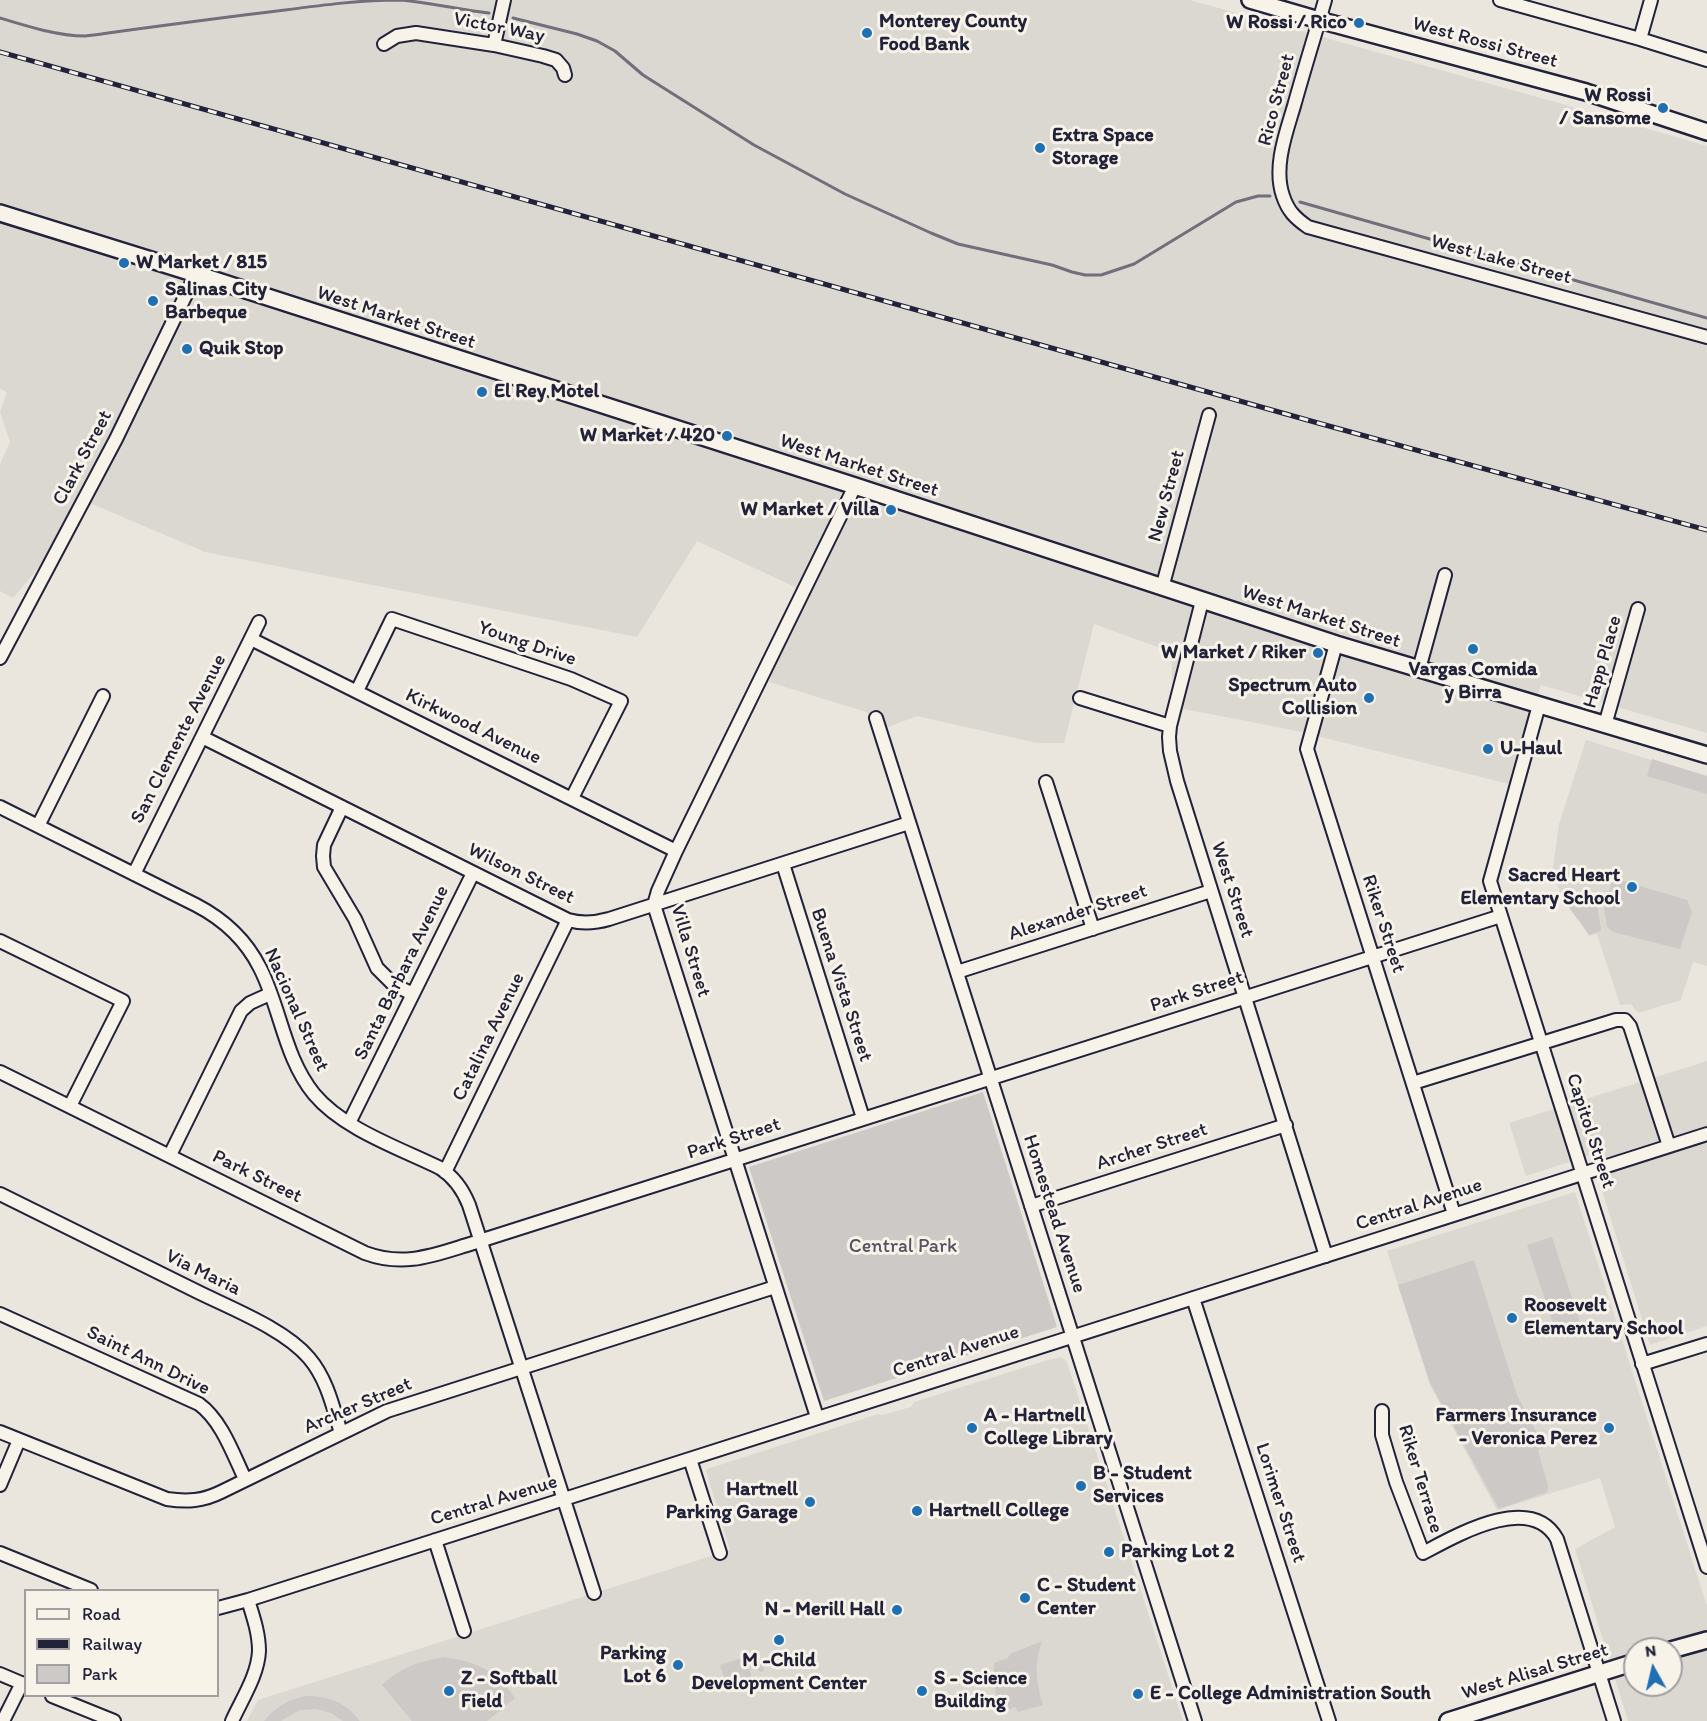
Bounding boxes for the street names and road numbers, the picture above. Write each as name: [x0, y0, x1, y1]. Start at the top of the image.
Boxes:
street label: Victor Way: [451, 7, 547, 49]
street label: West Rossi Street: [1410, 12, 1560, 74]
street label: Rico Street: [1253, 51, 1301, 149]
street label: West Lake Street: [1428, 230, 1574, 290]
street label: West Market Street: [314, 281, 478, 355]
street label: Clark Street: [48, 406, 118, 510]
street label: West Market Street: [777, 429, 941, 503]
street label: New Street: [1143, 447, 1191, 545]
street label: West Market Street: [1239, 580, 1403, 654]
street label: Happ Place: [1578, 613, 1628, 711]
street label: Young Drive: [475, 616, 579, 672]
street label: San Clemente Avenue: [126, 650, 232, 828]
street label: Kirkwood Avenue: [401, 684, 545, 770]
street label: Wilson Street: [464, 838, 578, 910]
street label: West Street: [1205, 839, 1259, 941]
street label: Riker Street: [1356, 872, 1410, 976]
street label: Alexander Street: [1006, 879, 1150, 947]
street label: Santa Barbara Avenue: [349, 882, 455, 1064]
street label: Villa Street: [665, 902, 715, 1000]
street label: Buena Vista Street: [805, 905, 877, 1065]
street label: Nacional Street: [258, 945, 334, 1075]
street label: Park Street: [1147, 966, 1247, 1018]
street label: Catalina Avenue: [448, 969, 530, 1105]
street label: Capitol Street: [1560, 1070, 1620, 1192]
street label: Park Street: [684, 1113, 784, 1165]
street label: Archer Street: [1093, 1118, 1211, 1176]
street label: Homestead Avenue: [1017, 1132, 1091, 1296]
street label: Park Street: [208, 1145, 306, 1209]
street label: Central Avenue: [1353, 1173, 1485, 1237]
street label: Via Maria: [161, 1244, 245, 1302]
street label: Central Avenue: [890, 1320, 1022, 1384]
street label: Saint Ann Drive: [82, 1321, 214, 1401]
street label: Archer Street: [300, 1372, 416, 1440]
street label: Riker Terrace: [1392, 1422, 1448, 1536]
street label: Lorimer Street: [1249, 1440, 1311, 1566]
street label: Central Avenue: [428, 1470, 560, 1532]
street label: West Alisal Street: [1459, 1638, 1611, 1706]

